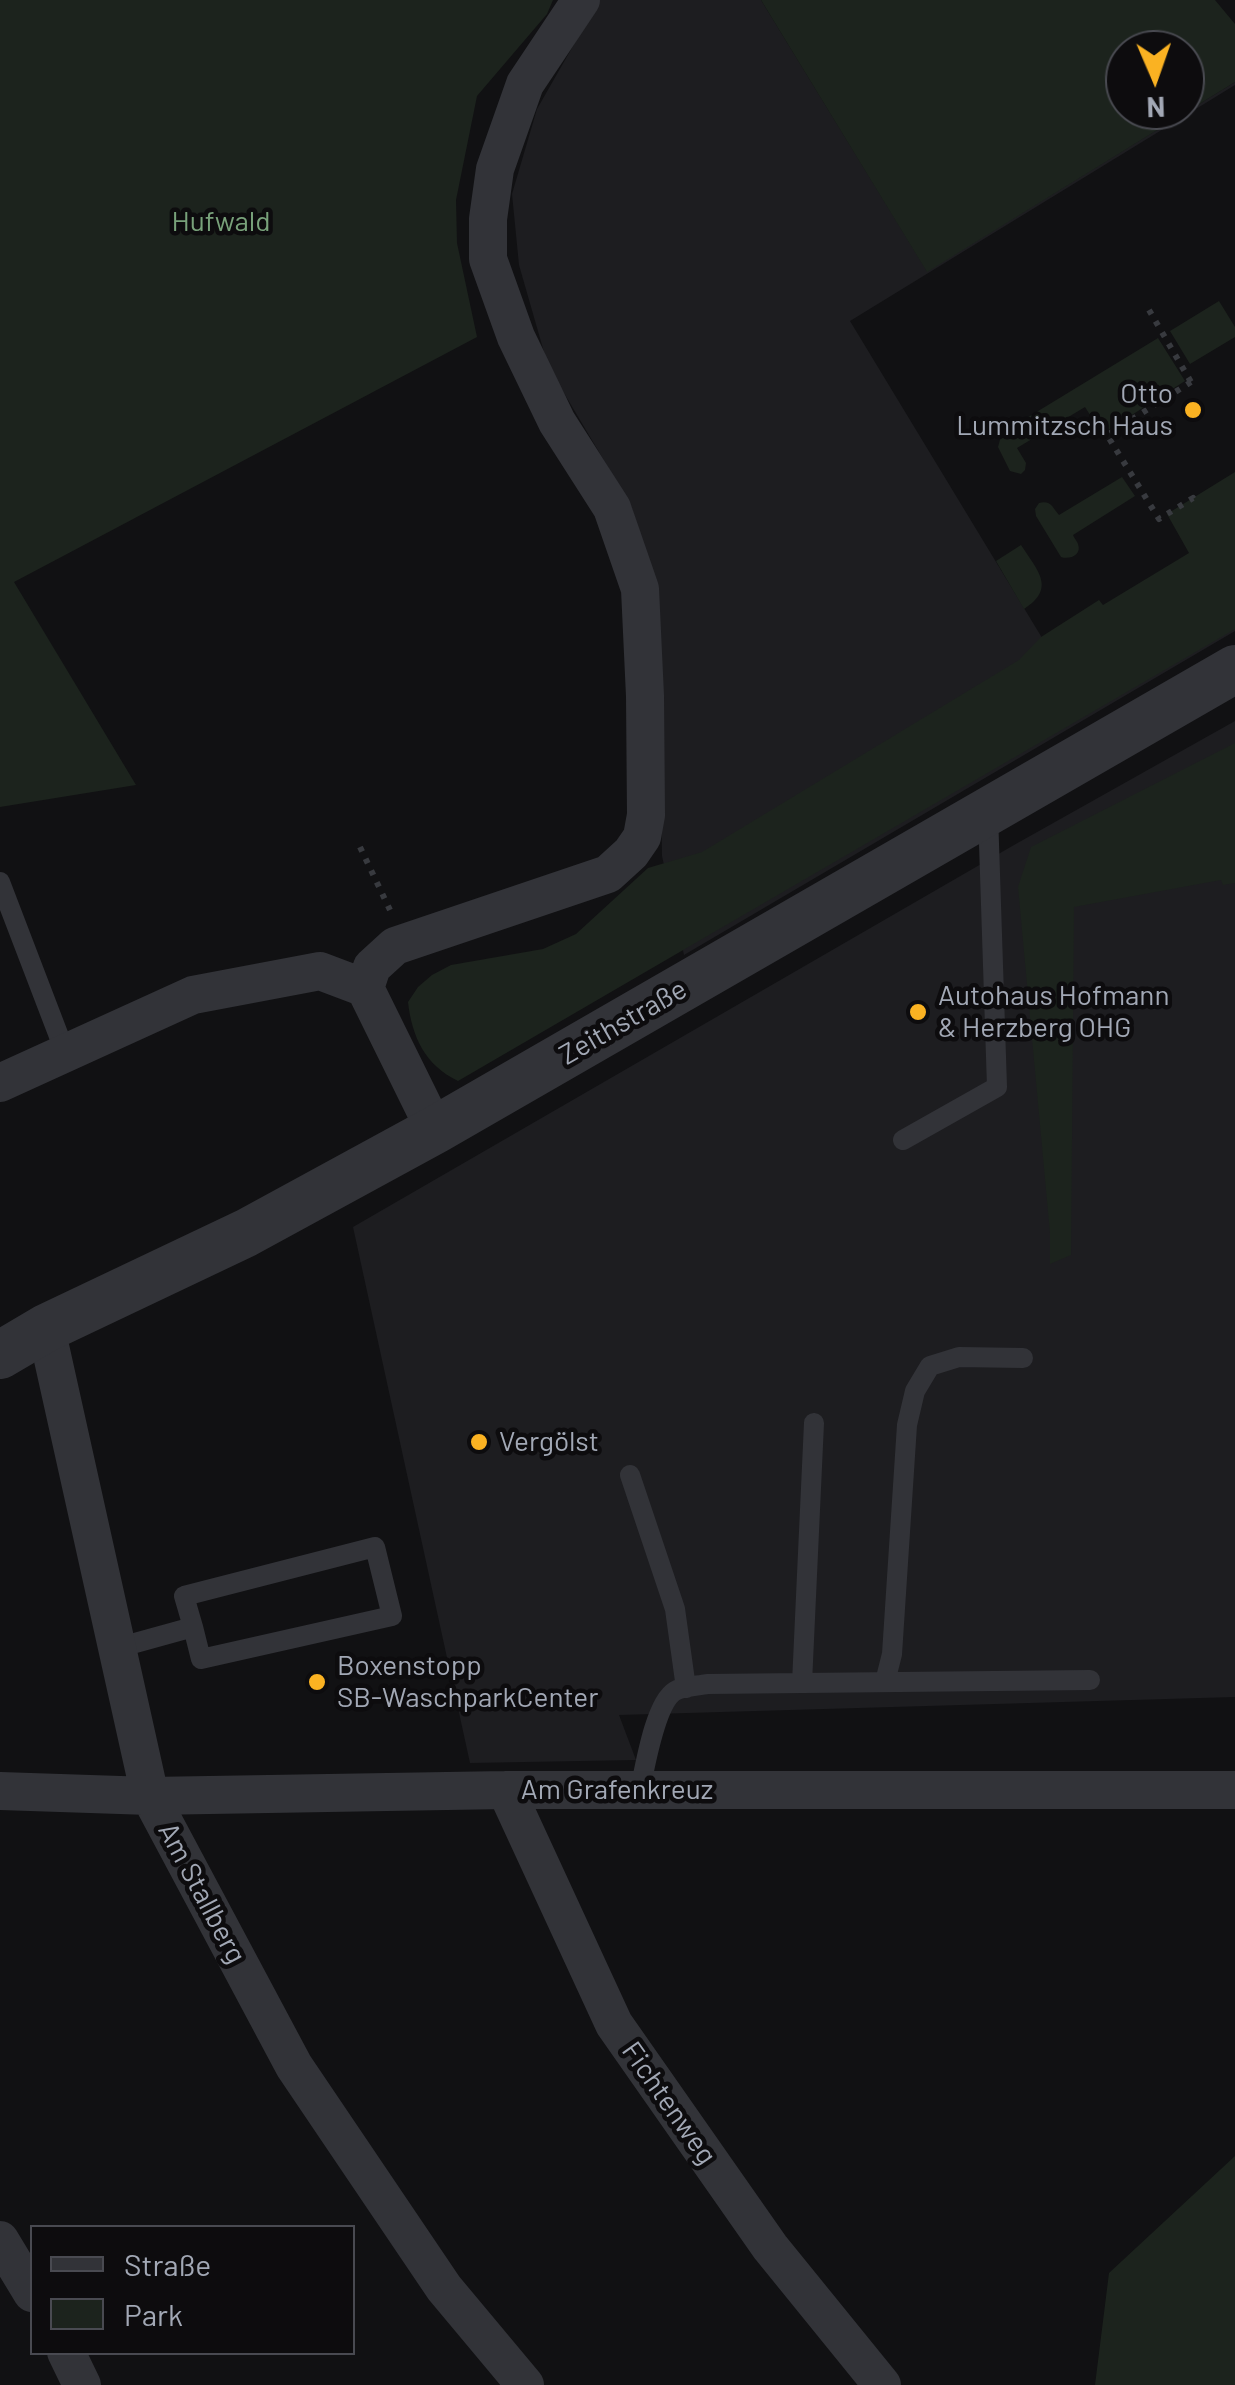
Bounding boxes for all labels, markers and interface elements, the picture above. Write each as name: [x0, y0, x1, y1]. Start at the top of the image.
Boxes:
north arrow: [1105, 30, 1205, 130]
text: N: [1146, 91, 1166, 125]
park label: Hufwald: [171, 205, 271, 239]
place label: Otto Lummitzsch Haus: [956, 377, 1173, 443]
marker: Otto Lummitzsch Haus: [1182, 399, 1204, 421]
street label: Zeithstraße: [553, 972, 693, 1072]
place label: Autohaus Hofmann & Herzberg OHG: [938, 979, 1170, 1045]
marker: Autohaus Hofmann & Herzberg OHG: [907, 1001, 929, 1023]
place label: Vergölst: [499, 1425, 599, 1459]
marker: Vergölst: [468, 1431, 490, 1453]
place label: Boxenstopp SB-WaschparkCenter: [337, 1649, 598, 1715]
marker: Boxenstopp SB-WaschparkCenter: [306, 1671, 328, 1693]
street label: Am Grafenkreuz: [521, 1773, 713, 1807]
street label: Am Stallberg: [151, 1817, 253, 1969]
street label: Fichtenweg: [615, 2035, 723, 2171]
legend: [30, 2225, 355, 2355]
text: Straße: [124, 2246, 211, 2282]
text: Park: [124, 2296, 183, 2332]

